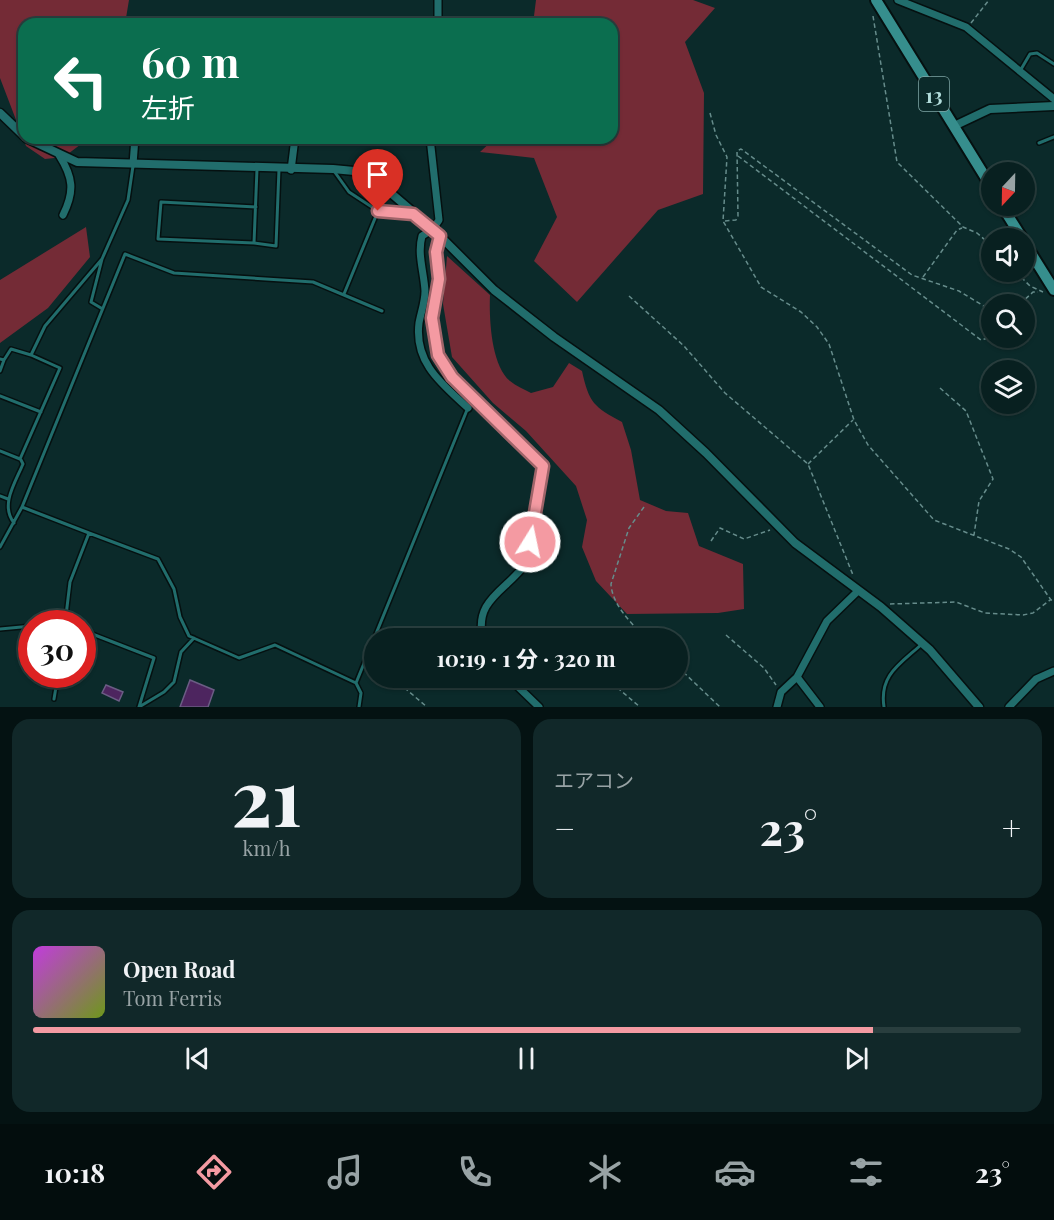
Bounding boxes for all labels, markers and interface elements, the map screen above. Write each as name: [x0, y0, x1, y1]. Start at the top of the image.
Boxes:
text: 60 m: [141, 33, 239, 89]
icon: left: [42, 42, 120, 120]
road number: 13: [919, 77, 949, 111]
text: 左折: [141, 89, 195, 125]
pin: [352, 149, 403, 211]
icon: arrive: [361, 158, 394, 191]
north arrow: [981, 162, 1035, 216]
map controls: [981, 162, 1035, 414]
button: sound: [981, 228, 1035, 282]
button: search: [981, 294, 1035, 348]
button: layers: [981, 360, 1035, 414]
position arrow: [498, 510, 562, 574]
speed limit sign: 30: [18, 610, 96, 688]
text: 10:19 · 1 分 · 320 m: [436, 643, 616, 673]
text: 21: [231, 743, 302, 847]
text: エアコン: [554, 766, 634, 793]
text: 23°: [759, 797, 818, 857]
text: −: [554, 805, 575, 849]
text: +: [1002, 805, 1021, 849]
text: km/h: [243, 834, 290, 861]
text: Open Road: [123, 954, 235, 984]
text: Tom Ferris: [123, 984, 222, 1011]
icon: previous: [181, 1042, 214, 1075]
icon: pause: [510, 1042, 543, 1075]
icon: next: [840, 1042, 873, 1075]
icon: directions: [193, 1151, 235, 1193]
icon: music: [324, 1151, 366, 1193]
icon: phone: [454, 1151, 496, 1193]
icon: climate: [584, 1151, 626, 1193]
icon: car: [714, 1151, 756, 1193]
icon: filters: [845, 1151, 887, 1193]
text: 10:18: [44, 1154, 105, 1190]
text: 23°: [975, 1154, 1010, 1190]

